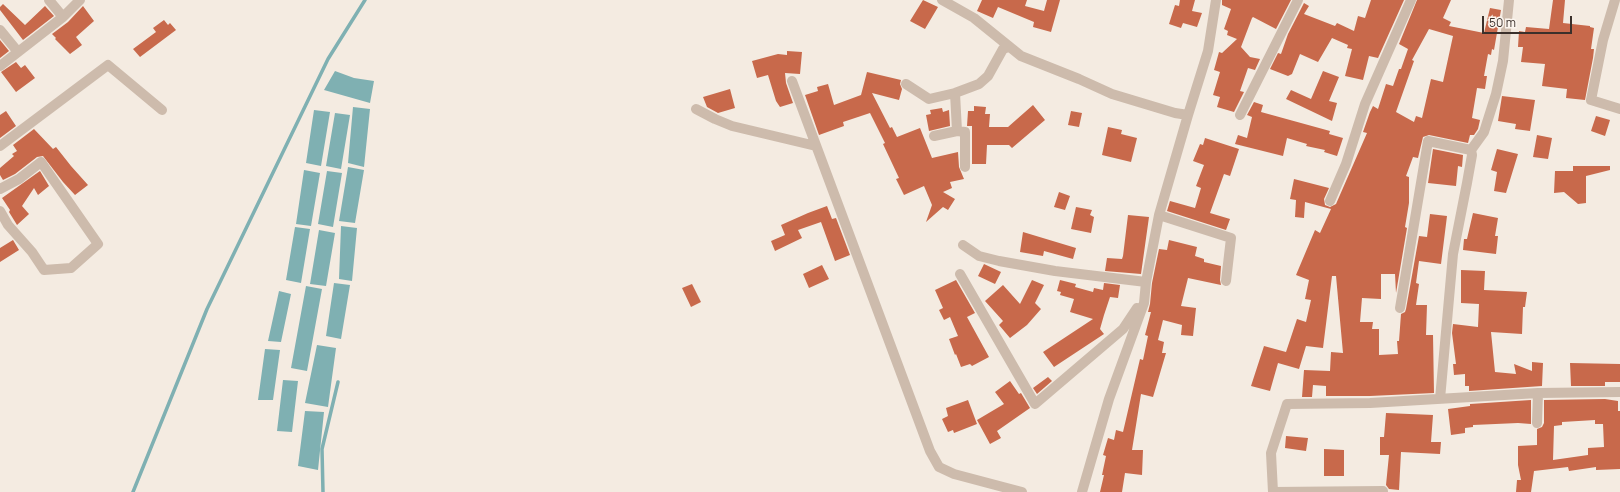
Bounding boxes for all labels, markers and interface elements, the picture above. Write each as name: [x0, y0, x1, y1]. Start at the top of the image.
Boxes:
scale bar: [1484, 8, 1574, 34]
text: 50 m: [1489, 14, 1516, 31]

